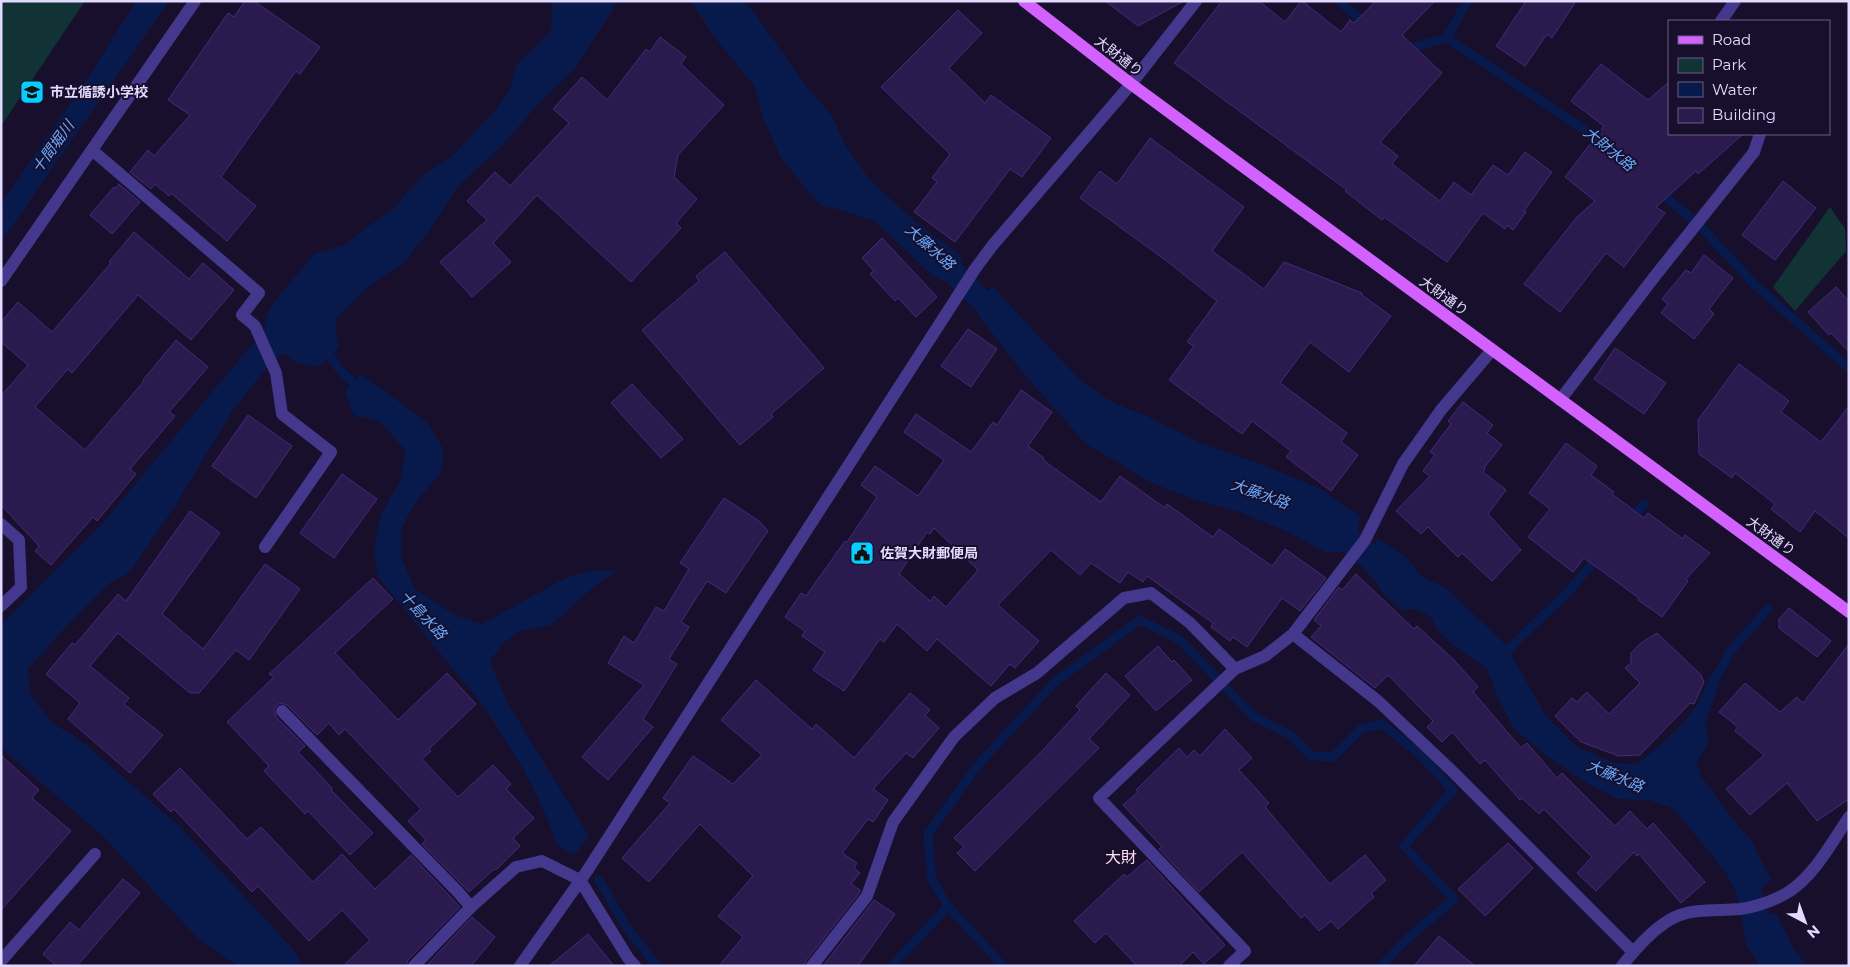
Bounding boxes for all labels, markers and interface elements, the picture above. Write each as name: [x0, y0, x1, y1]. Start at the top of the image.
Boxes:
legend: [1668, 20, 1830, 135]
text: Road: [1712, 30, 1751, 49]
street label: 大財通り: [1091, 32, 1147, 80]
text: Park: [1712, 55, 1746, 74]
school or university icon: 市立循誘小学校: [19, 79, 45, 105]
text: Water: [1712, 80, 1758, 99]
place label: 市立循誘小学校: [50, 83, 148, 101]
text: Building: [1712, 105, 1776, 124]
water label: 十間堀川: [27, 115, 79, 177]
water label: 大財水路: [1580, 122, 1640, 176]
water label: 大藤水路: [902, 219, 960, 275]
street label: 大財通り: [1416, 272, 1472, 320]
water label: 大藤水路: [1229, 474, 1293, 513]
street label: 大財通り: [1743, 512, 1799, 560]
public building icon: 佐賀大財郵便局: [849, 540, 875, 566]
place label: 佐賀大財郵便局: [880, 544, 978, 562]
water label: 十島水路: [396, 586, 452, 645]
water label: 大藤水路: [1584, 755, 1648, 797]
district label: 大財: [1105, 848, 1137, 867]
north arrow: [1780, 897, 1830, 947]
text: N: [1803, 921, 1824, 942]

